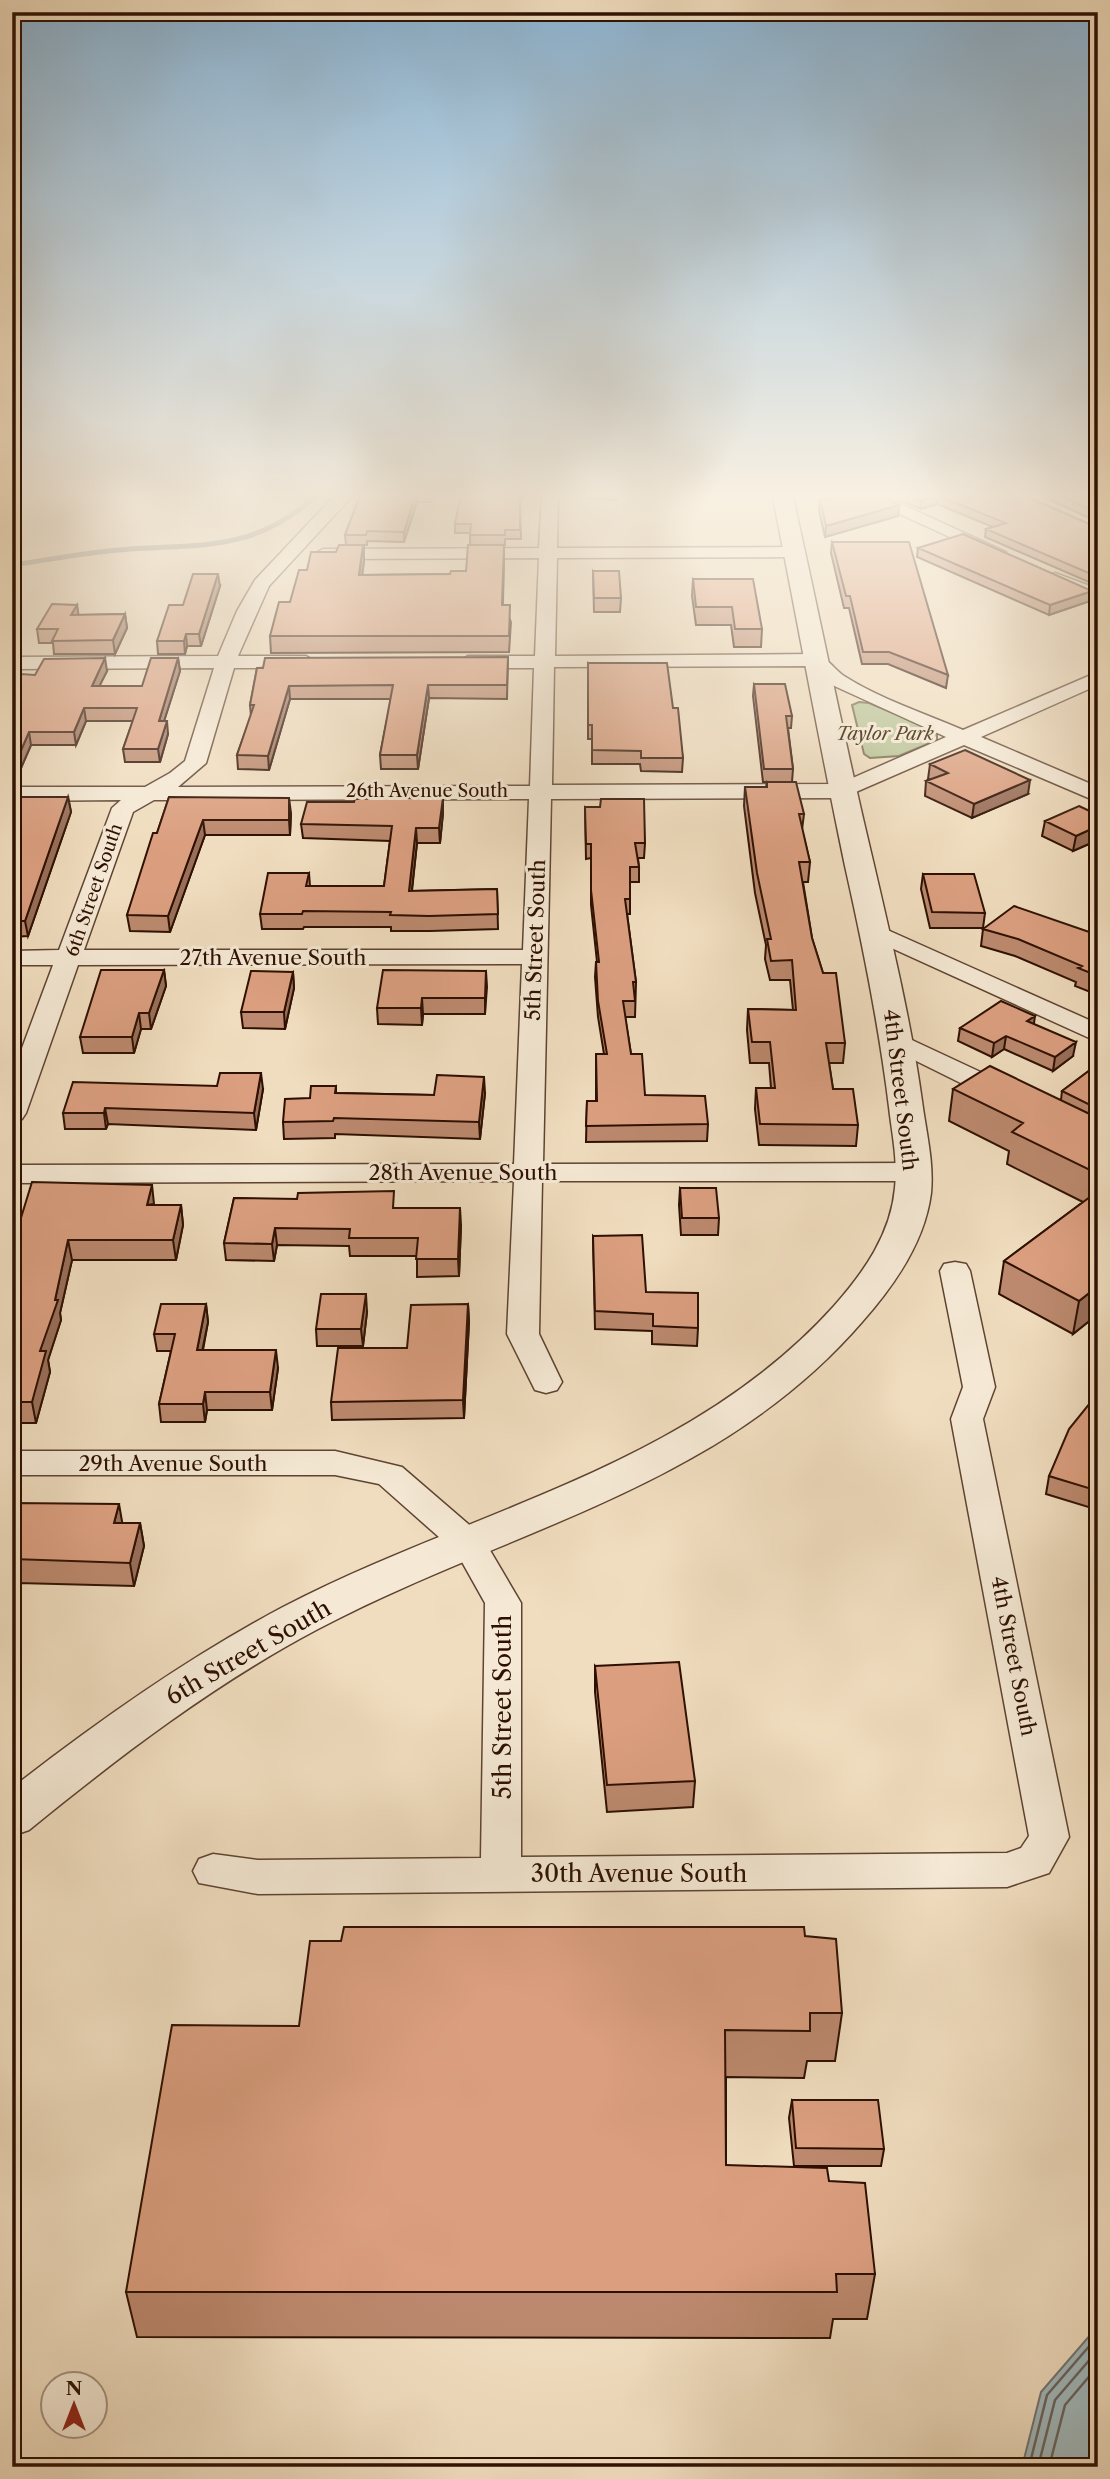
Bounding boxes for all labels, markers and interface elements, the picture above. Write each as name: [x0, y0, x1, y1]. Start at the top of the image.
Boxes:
park label: Taylor Park: [836, 723, 935, 745]
street label: 26th Avenue South: [346, 780, 508, 802]
street label: 6th Street South: [61, 821, 127, 959]
street label: 5th Street South: [520, 859, 550, 1021]
street label: 27th Avenue South: [180, 945, 366, 970]
street label: 4th Street South: [879, 1008, 923, 1172]
street label: 28th Avenue South: [368, 1160, 558, 1185]
street label: 29th Avenue South: [79, 1451, 267, 1476]
street label: 4th Street South: [986, 1574, 1042, 1738]
street label: 6th Street South: [160, 1593, 336, 1711]
street label: 5th Street South: [488, 1615, 517, 1799]
street label: 30th Avenue South: [531, 1859, 747, 1888]
north arrow: [38, 2370, 108, 2440]
text: N: [66, 2377, 82, 2400]

